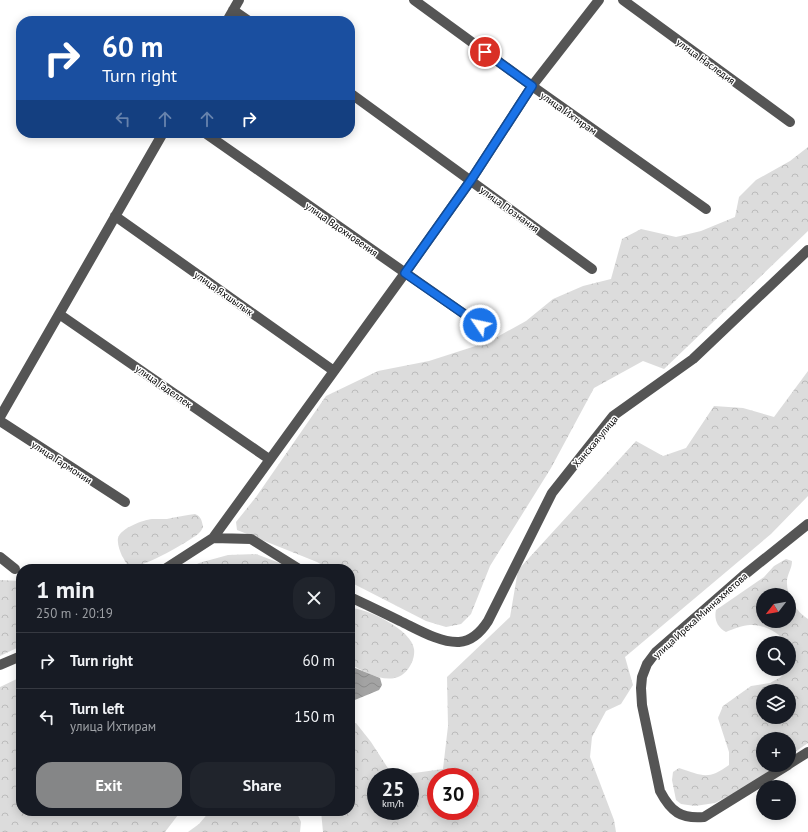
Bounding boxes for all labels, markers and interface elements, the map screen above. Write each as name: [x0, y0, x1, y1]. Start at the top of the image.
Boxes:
text: 60 m: [102, 28, 163, 65]
icon: right: [36, 32, 88, 84]
pin: [468, 35, 502, 69]
street label: улица Наследия: [674, 36, 738, 87]
icon: arrive: [474, 41, 496, 63]
text: Turn right: [102, 64, 177, 87]
street label: улица Ихтирам: [538, 89, 600, 138]
icon: left: [112, 108, 134, 130]
icon: ahead: [154, 108, 176, 130]
icon: ahead: [196, 108, 218, 130]
icon: right: [238, 108, 260, 130]
street label: улица Познания: [477, 183, 542, 236]
street label: улица Вдохновения: [303, 199, 381, 260]
street label: улица Яхшылык: [192, 268, 256, 319]
position arrow: [459, 304, 501, 346]
street label: улица Гаделлек: [133, 362, 195, 411]
street label: Ханская улица: [570, 413, 621, 470]
street label: улица Гармонии: [29, 438, 95, 487]
street label: улица Ирека Миннахметова: [650, 569, 750, 661]
text: 1 min: [36, 574, 95, 605]
button: close: [293, 577, 335, 619]
north arrow: [756, 588, 796, 628]
map controls: [756, 588, 796, 820]
text: 250 m · 20:19: [36, 605, 113, 622]
button: search: [756, 636, 796, 676]
icon: right: [36, 650, 58, 672]
text: Turn right: [70, 651, 133, 670]
text: 60 m: [302, 651, 335, 670]
button: layers: [756, 684, 796, 724]
text: Turn left: [70, 699, 124, 718]
icon: left: [36, 706, 58, 728]
text: 150 m: [294, 707, 335, 726]
text: улица Ихтирам: [70, 718, 156, 735]
button: +: [756, 732, 796, 772]
button: Exit: [36, 762, 182, 808]
button: Share: [190, 762, 335, 808]
speed limit sign: 30: [427, 768, 479, 820]
text: 25: [382, 776, 404, 802]
button: −: [756, 780, 796, 820]
text: km/h: [382, 797, 404, 810]

